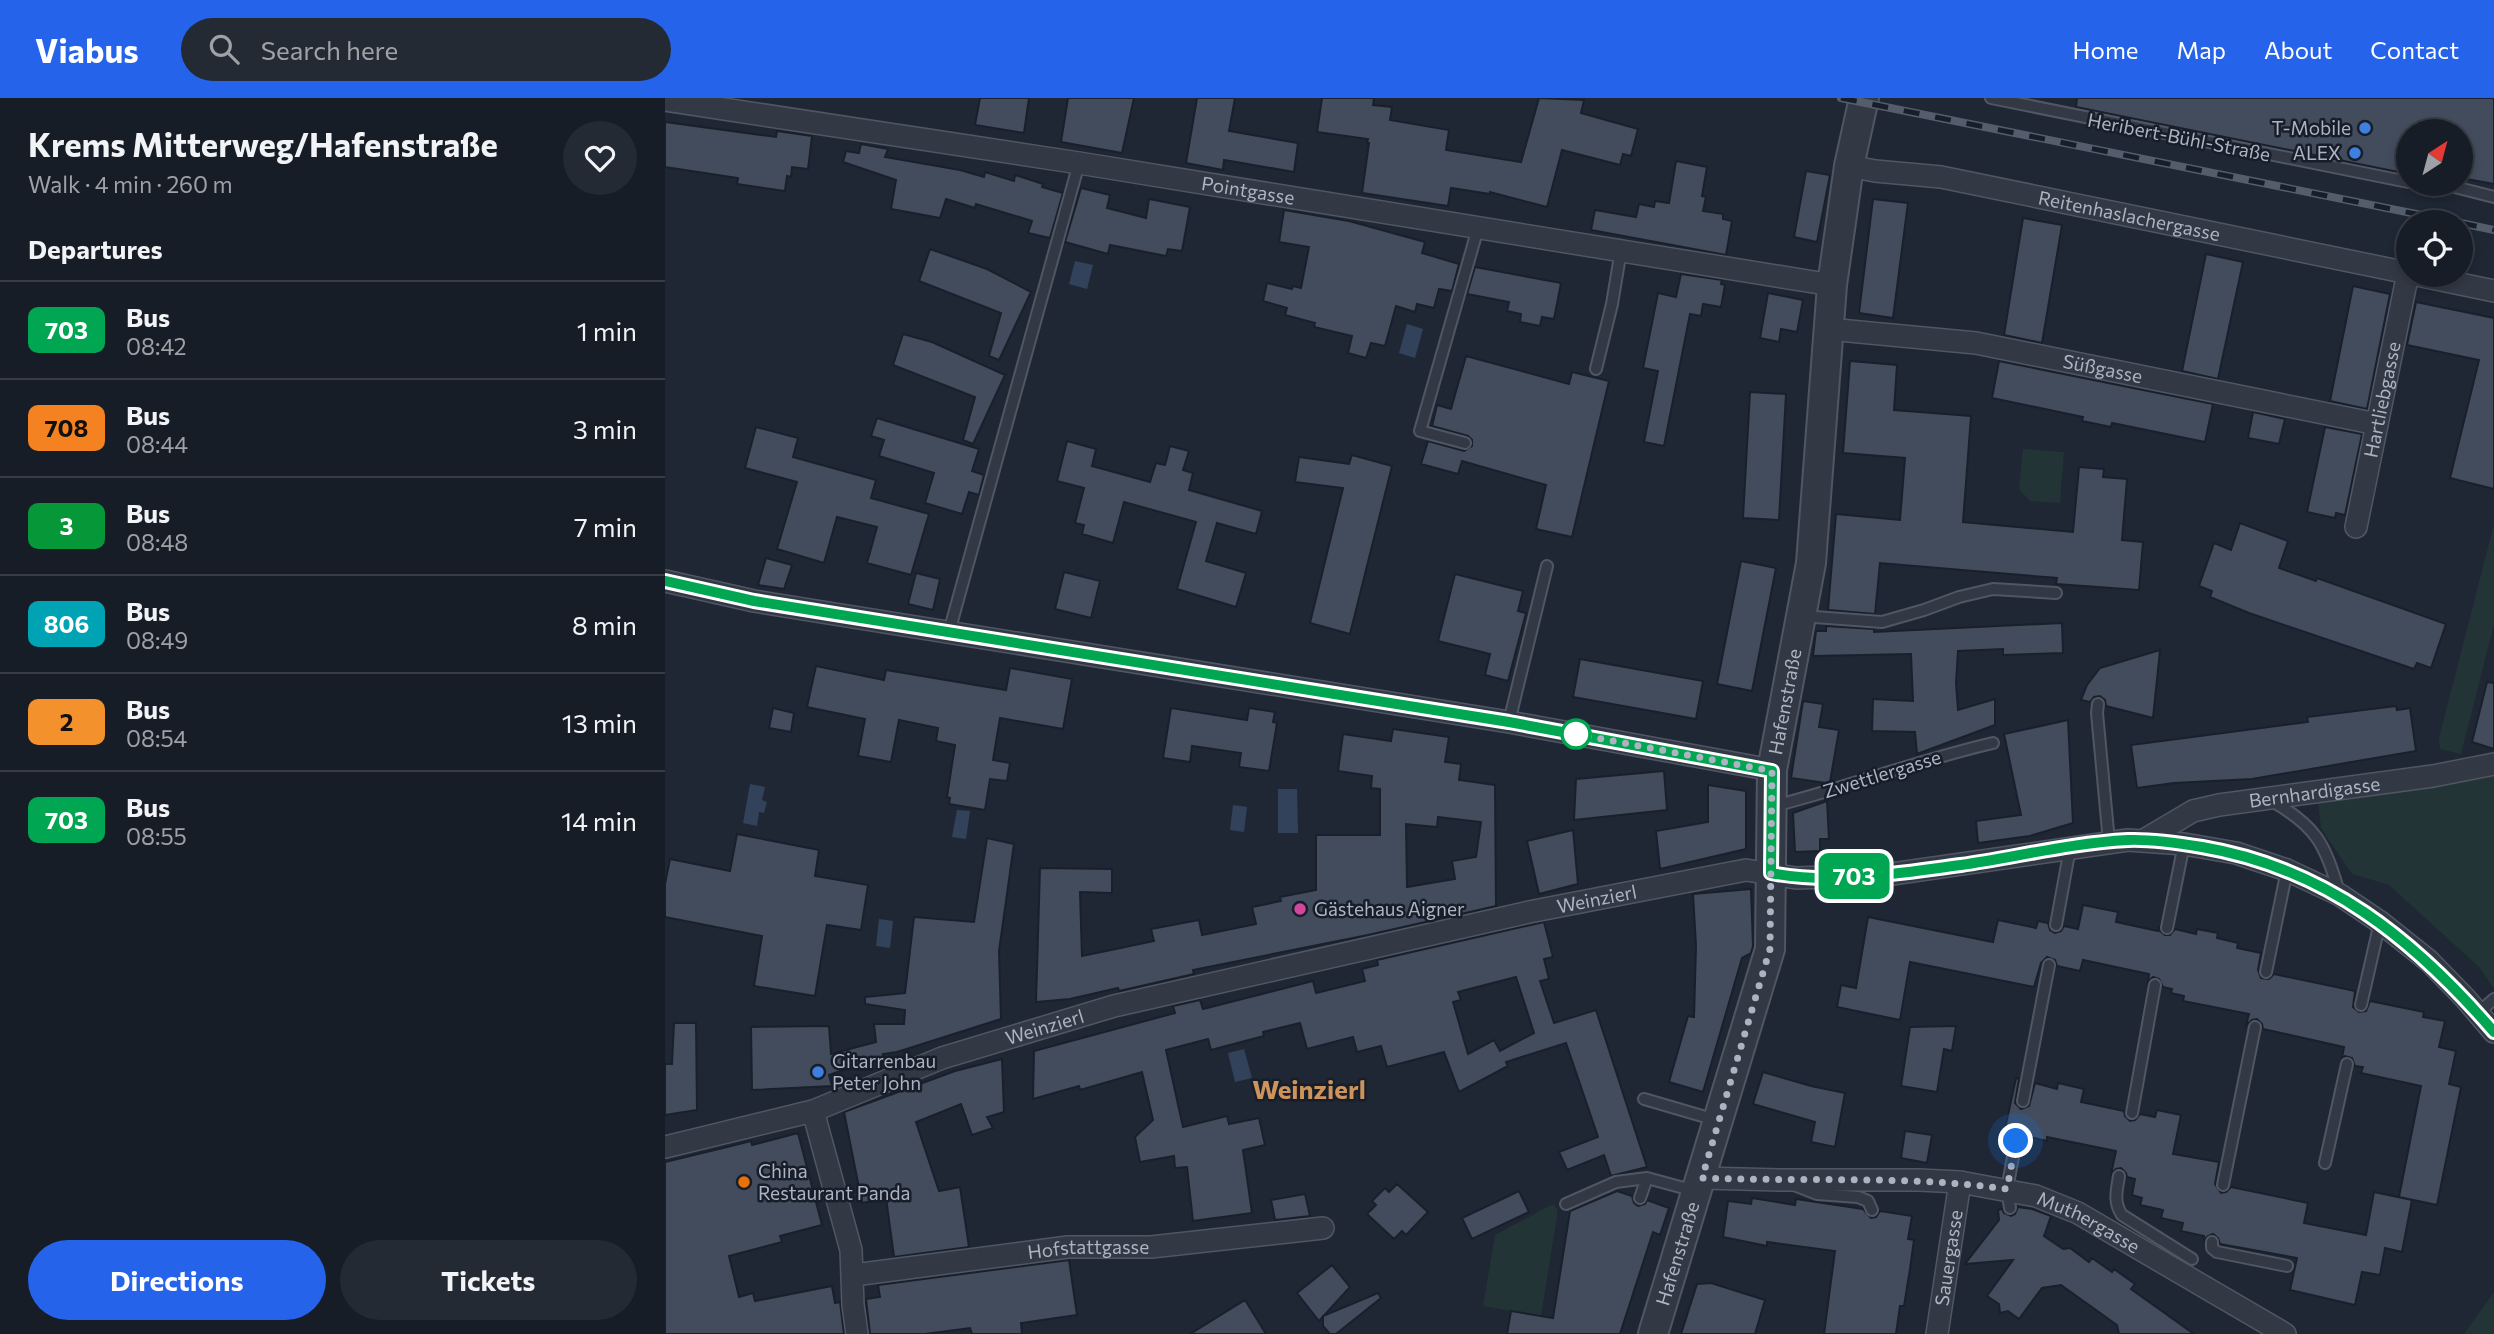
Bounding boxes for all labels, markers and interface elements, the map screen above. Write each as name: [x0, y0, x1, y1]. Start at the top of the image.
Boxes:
search box: [181, 18, 671, 81]
text: Viabus: [35, 29, 139, 70]
icon: search: [205, 30, 243, 68]
text: Search here: [261, 34, 398, 65]
text: Home: [2073, 35, 2139, 64]
text: Map: [2177, 35, 2226, 64]
text: About: [2264, 35, 2332, 64]
text: Contact: [2370, 35, 2459, 64]
street label: Heribert-Bühl-Straße: [2086, 108, 2272, 166]
place label: T-Mobile: [2271, 116, 2351, 139]
north arrow: [2396, 119, 2473, 196]
map controls: [2396, 119, 2473, 287]
marker: T-Mobile: [2357, 120, 2373, 136]
button: heart: [563, 121, 637, 195]
text: Krems Mitterweg/Hafenstraße: [28, 123, 498, 164]
place label: ALEX: [2293, 141, 2341, 164]
marker: ALEX: [2347, 145, 2363, 161]
text: Walk · 4 min · 260 m: [28, 170, 233, 198]
street label: Pointgasse: [1200, 171, 1296, 209]
street label: Reitenhaslachergasse: [2036, 185, 2222, 245]
button: locate: [2396, 210, 2473, 287]
text: Departures: [28, 233, 163, 264]
text: Bus: [126, 301, 170, 332]
text: 703: [45, 315, 88, 344]
text: 1 min: [577, 315, 637, 346]
text: 08:42: [126, 332, 187, 360]
street label: Hartliebgasse: [2358, 339, 2405, 460]
street label: Süßgasse: [2061, 349, 2145, 387]
text: Bus: [126, 399, 170, 430]
text: 708: [45, 413, 88, 442]
text: 3 min: [573, 413, 637, 444]
text: 08:44: [126, 430, 188, 458]
text: Bus: [126, 497, 170, 528]
text: 3: [60, 511, 73, 540]
text: 7 min: [574, 511, 637, 542]
text: 08:48: [126, 528, 188, 556]
text: Bus: [126, 595, 170, 626]
text: 806: [44, 609, 89, 638]
text: 8 min: [572, 609, 637, 640]
text: 08:49: [126, 626, 188, 654]
street label: Hafenstraße: [1763, 647, 1806, 756]
text: Bus: [126, 693, 170, 724]
text: 2: [60, 707, 73, 736]
text: 13 min: [562, 707, 637, 738]
unlabelled marker: [1561, 719, 1591, 749]
text: 08:54: [126, 724, 187, 752]
street label: Zwettlergasse: [1820, 745, 1944, 802]
street label: Bernhardigasse: [2247, 771, 2381, 812]
text: Bus: [126, 791, 170, 822]
text: 703: [45, 805, 88, 834]
text: 14 min: [561, 805, 637, 836]
text: 08:55: [126, 822, 187, 850]
line badge: 703: [1814, 853, 1894, 899]
text: 703: [1833, 861, 1875, 890]
street label: Weinzierl: [1555, 879, 1638, 917]
place label: Gästehaus Aigner: [1314, 897, 1465, 920]
marker: Gästehaus Aigner: [1292, 901, 1308, 917]
street label: Weinzierl: [1003, 1004, 1086, 1049]
place label: Gitarrenbau Peter John: [832, 1049, 936, 1094]
marker: Gitarrenbau Peter John: [810, 1064, 826, 1080]
district label: Weinzierl: [1252, 1073, 1366, 1104]
your location: [1998, 1123, 2033, 1158]
place label: China Restaurant Panda: [758, 1159, 910, 1204]
marker: China Restaurant Panda: [736, 1174, 752, 1190]
street label: Muthergasse: [2034, 1186, 2144, 1258]
street label: Hafenstraße: [1650, 1199, 1704, 1308]
street label: Sauergasse: [1929, 1208, 1967, 1307]
street label: Hofstattgasse: [1026, 1235, 1149, 1263]
button: Directions: [28, 1240, 326, 1320]
button: Tickets: [340, 1240, 637, 1320]

